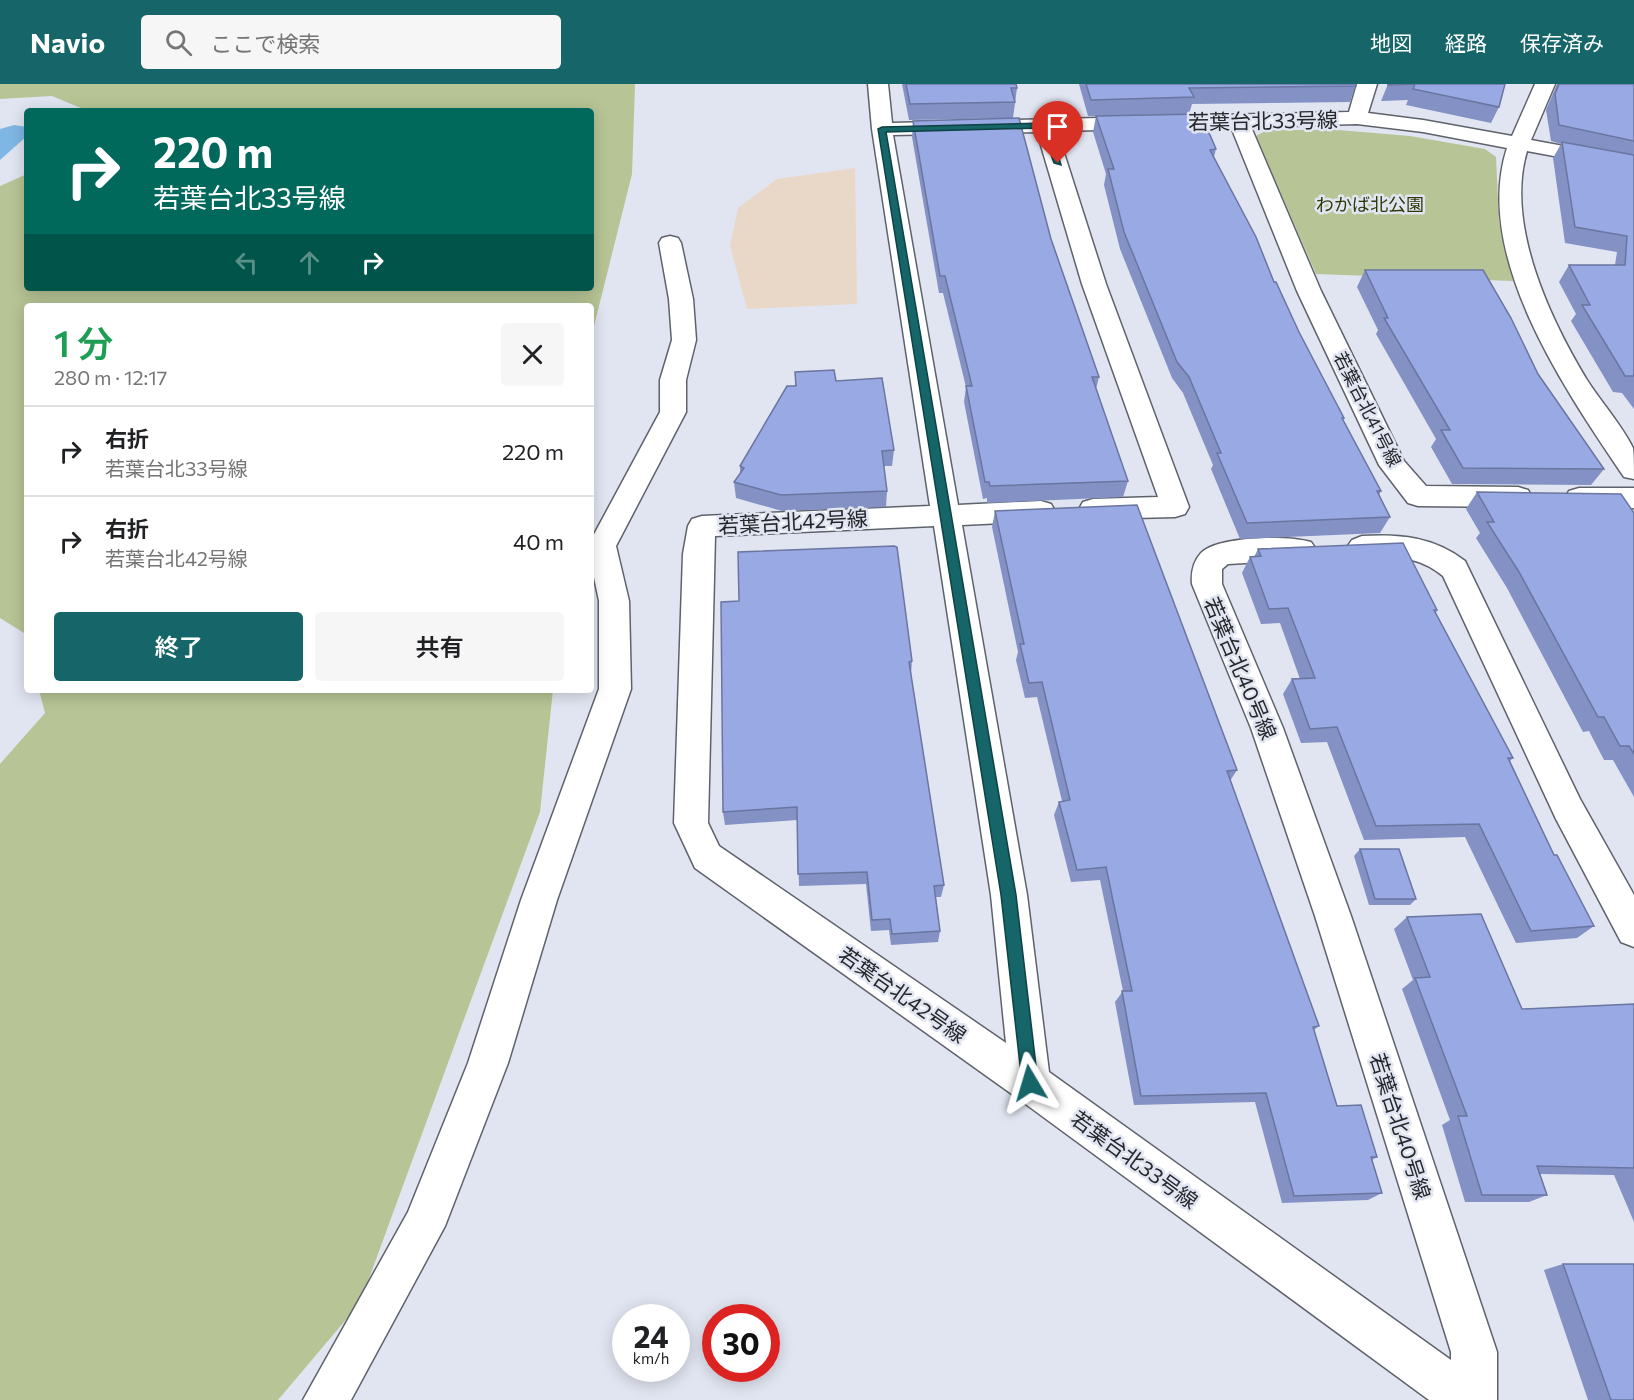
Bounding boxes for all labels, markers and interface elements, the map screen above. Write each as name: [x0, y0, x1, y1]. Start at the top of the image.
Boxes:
search box: [141, 15, 561, 69]
text: Navio: [30, 25, 105, 59]
icon: search: [162, 26, 195, 59]
text: ここで検索: [210, 30, 320, 57]
text: 地図: [1370, 30, 1412, 55]
text: 経路: [1445, 30, 1487, 55]
text: 保存済み: [1520, 30, 1604, 55]
pin: [1032, 101, 1083, 163]
street label: 若葉台北33号線: [1188, 106, 1338, 134]
icon: arrive: [1041, 110, 1074, 143]
text: 220 m: [153, 125, 273, 177]
icon: right: [54, 132, 132, 210]
text: 若葉台北33号線: [153, 181, 346, 214]
park label: わかば北公園: [1316, 193, 1424, 215]
icon: left: [230, 246, 263, 279]
icon: ahead: [293, 246, 326, 279]
icon: right: [356, 246, 389, 279]
text: 1 分: [54, 320, 113, 364]
button: close: [501, 323, 564, 386]
street label: 若葉台北41号線: [1330, 348, 1406, 470]
text: 280 m · 12:17: [54, 365, 167, 389]
text: 右折: [105, 425, 149, 452]
icon: right: [54, 435, 87, 468]
text: 220 m: [502, 438, 564, 465]
text: 若葉台北33号線: [105, 456, 248, 480]
street label: 若葉台北42号線: [717, 505, 869, 537]
text: 右折: [105, 515, 149, 542]
icon: right: [54, 525, 87, 558]
text: 40 m: [513, 528, 564, 555]
text: 若葉台北42号線: [105, 546, 248, 570]
street label: 若葉台北40号線: [1200, 593, 1282, 743]
button: 終了: [54, 612, 303, 681]
button: 共有: [315, 612, 564, 681]
street label: 若葉台北42号線: [834, 941, 972, 1047]
street label: 若葉台北40号線: [1366, 1050, 1436, 1202]
position arrow: [998, 1051, 1062, 1115]
street label: 若葉台北33号線: [1067, 1105, 1203, 1213]
speed limit sign: 30: [702, 1304, 780, 1382]
text: 24: [633, 1317, 669, 1354]
text: km/h: [633, 1349, 669, 1367]

